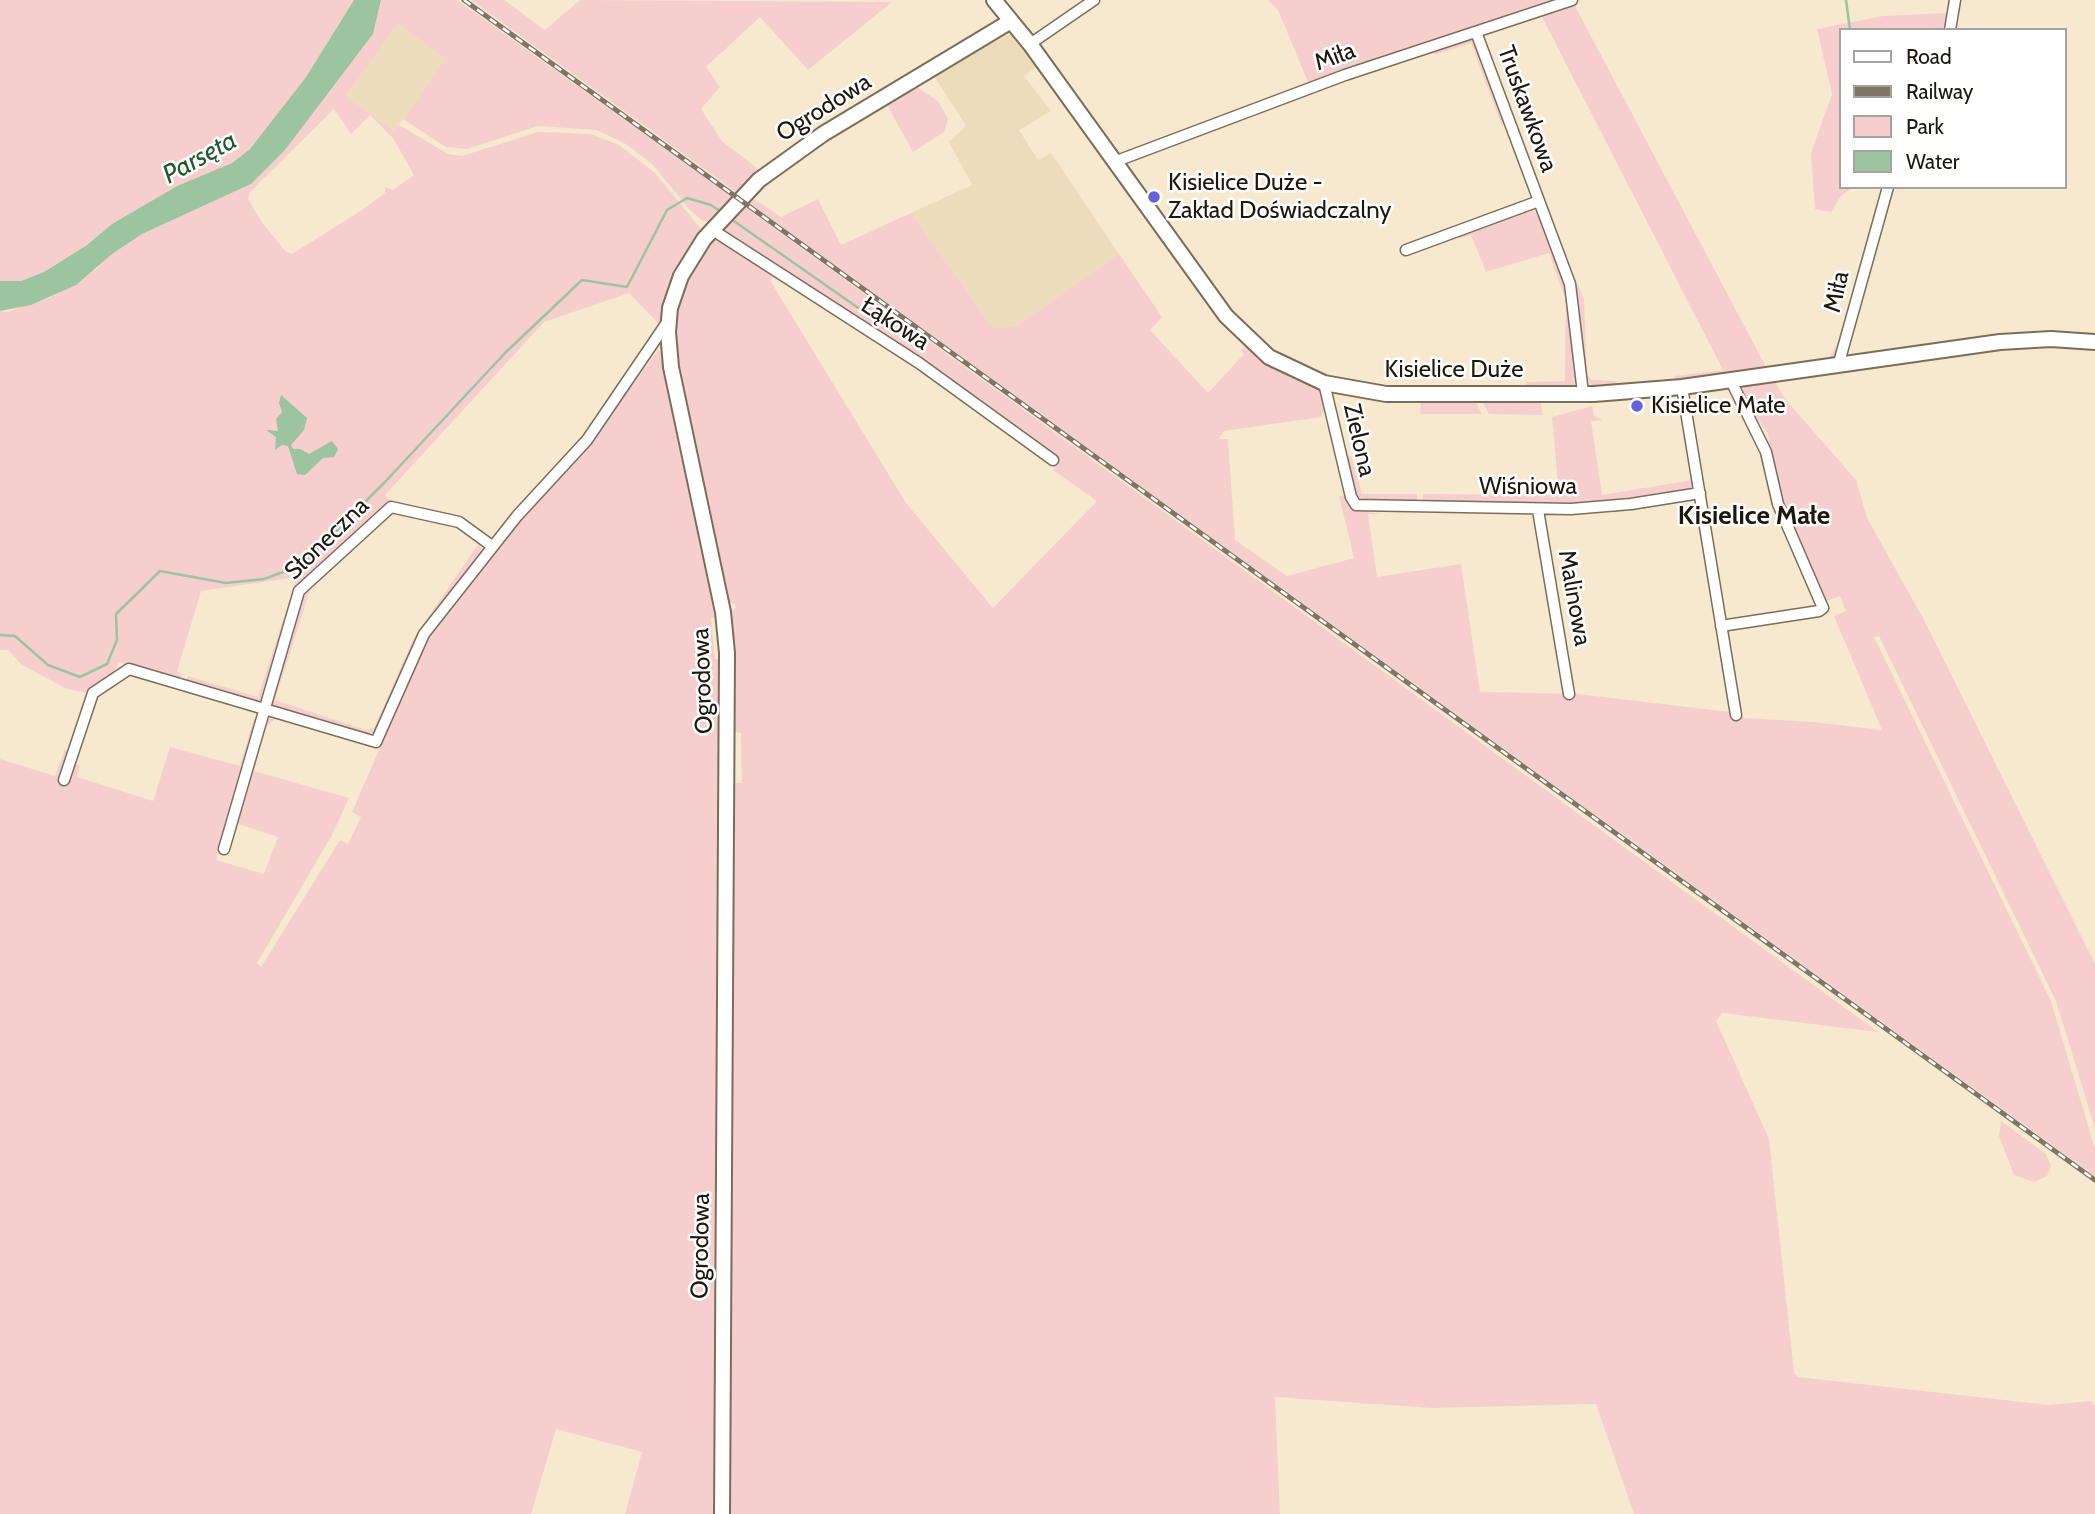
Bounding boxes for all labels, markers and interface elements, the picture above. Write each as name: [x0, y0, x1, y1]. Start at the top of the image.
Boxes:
legend: [1840, 28, 2067, 189]
street label: Miła: [1311, 36, 1359, 78]
street label: Truskawkowa: [1491, 42, 1563, 176]
text: Road: [1906, 44, 1952, 69]
street label: Ogrodowa: [771, 68, 877, 148]
text: Railway: [1906, 79, 1973, 104]
text: Park: [1906, 114, 1944, 139]
water label: Parsęta: [158, 125, 242, 191]
text: Water: [1906, 149, 1959, 174]
place label: Kisielice Duże - Zakład Doświadczalny: [1168, 169, 1391, 225]
marker: Kisielice Duże - Zakład Doświadczalny: [1146, 189, 1162, 205]
street label: Miła: [1818, 269, 1856, 315]
street label: Łąkowa: [855, 291, 935, 357]
street label: Kisielice Duże: [1384, 356, 1524, 384]
place label: Kisielice Małe: [1651, 392, 1786, 420]
marker: Kisielice Małe: [1629, 398, 1645, 414]
street label: Zielona: [1337, 401, 1381, 479]
street label: Wiśniowa: [1479, 473, 1577, 501]
street label: Słoneczna: [279, 492, 375, 586]
district label: Kisielice Małe: [1678, 500, 1830, 532]
street label: Malinowa: [1551, 548, 1597, 648]
street label: Ogrodowa: [687, 628, 719, 734]
street label: Ogrodowa: [686, 1193, 716, 1299]

